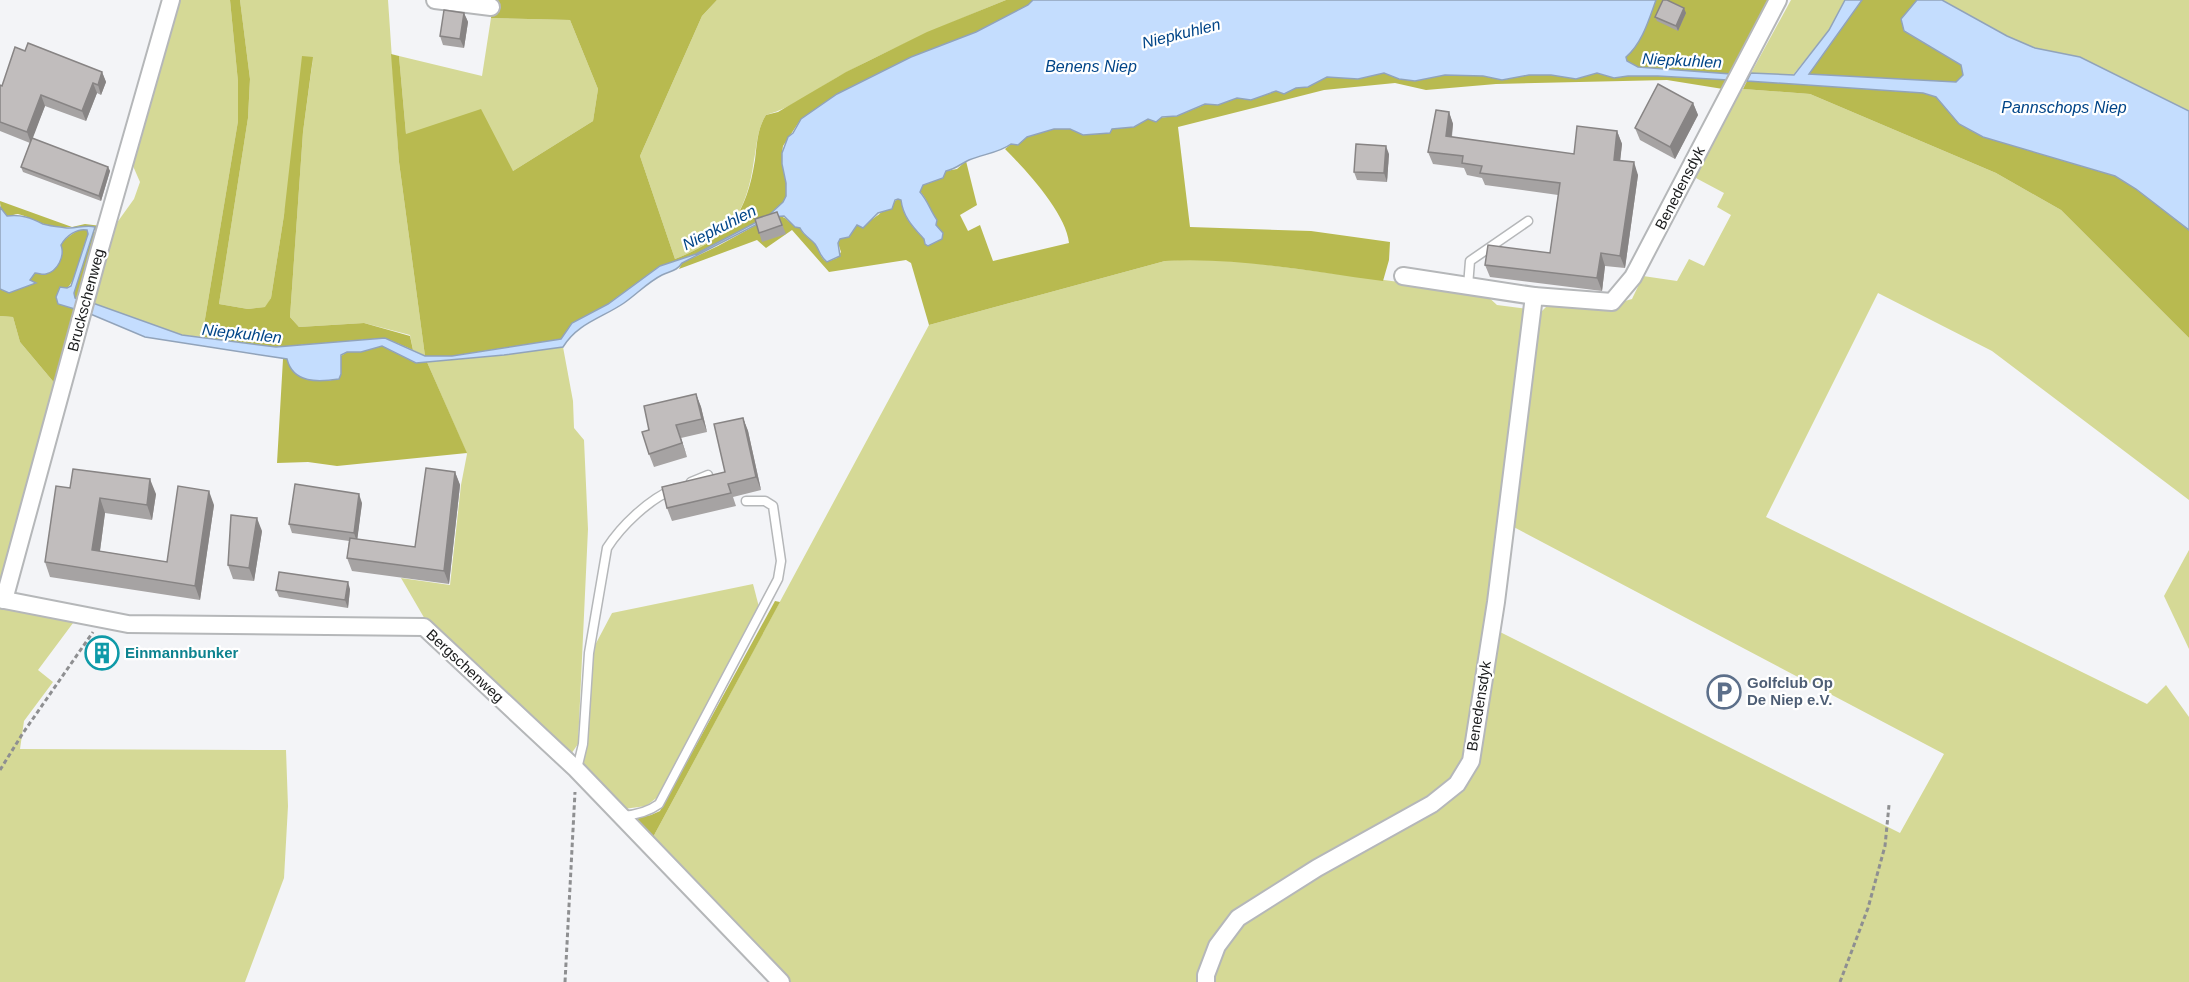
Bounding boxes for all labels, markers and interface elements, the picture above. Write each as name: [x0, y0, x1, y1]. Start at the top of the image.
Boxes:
water label: Niepkuhlen: [1140, 16, 1222, 51]
water label: Niepkuhlen: [1642, 50, 1722, 71]
water label: Benens Niep: [1045, 58, 1137, 75]
water label: Pannschops Niep: [2001, 99, 2127, 116]
street label: Benedensdyk: [1651, 143, 1708, 232]
water label: Niepkuhlen: [680, 202, 759, 253]
street label: Bruckschenweg: [64, 247, 107, 353]
water label: Niepkuhlen: [201, 321, 283, 346]
street label: Bergschenweg: [423, 626, 507, 706]
building icon: Einmannbunker: [84, 635, 120, 671]
place label: Einmannbunker: [125, 644, 239, 661]
street label: Benedensdyk: [1463, 659, 1494, 752]
parking icon: Golfclub Op De Niep e.V.: [1706, 674, 1742, 710]
place label: Golfclub Op De Niep e.V.: [1747, 674, 1833, 708]

